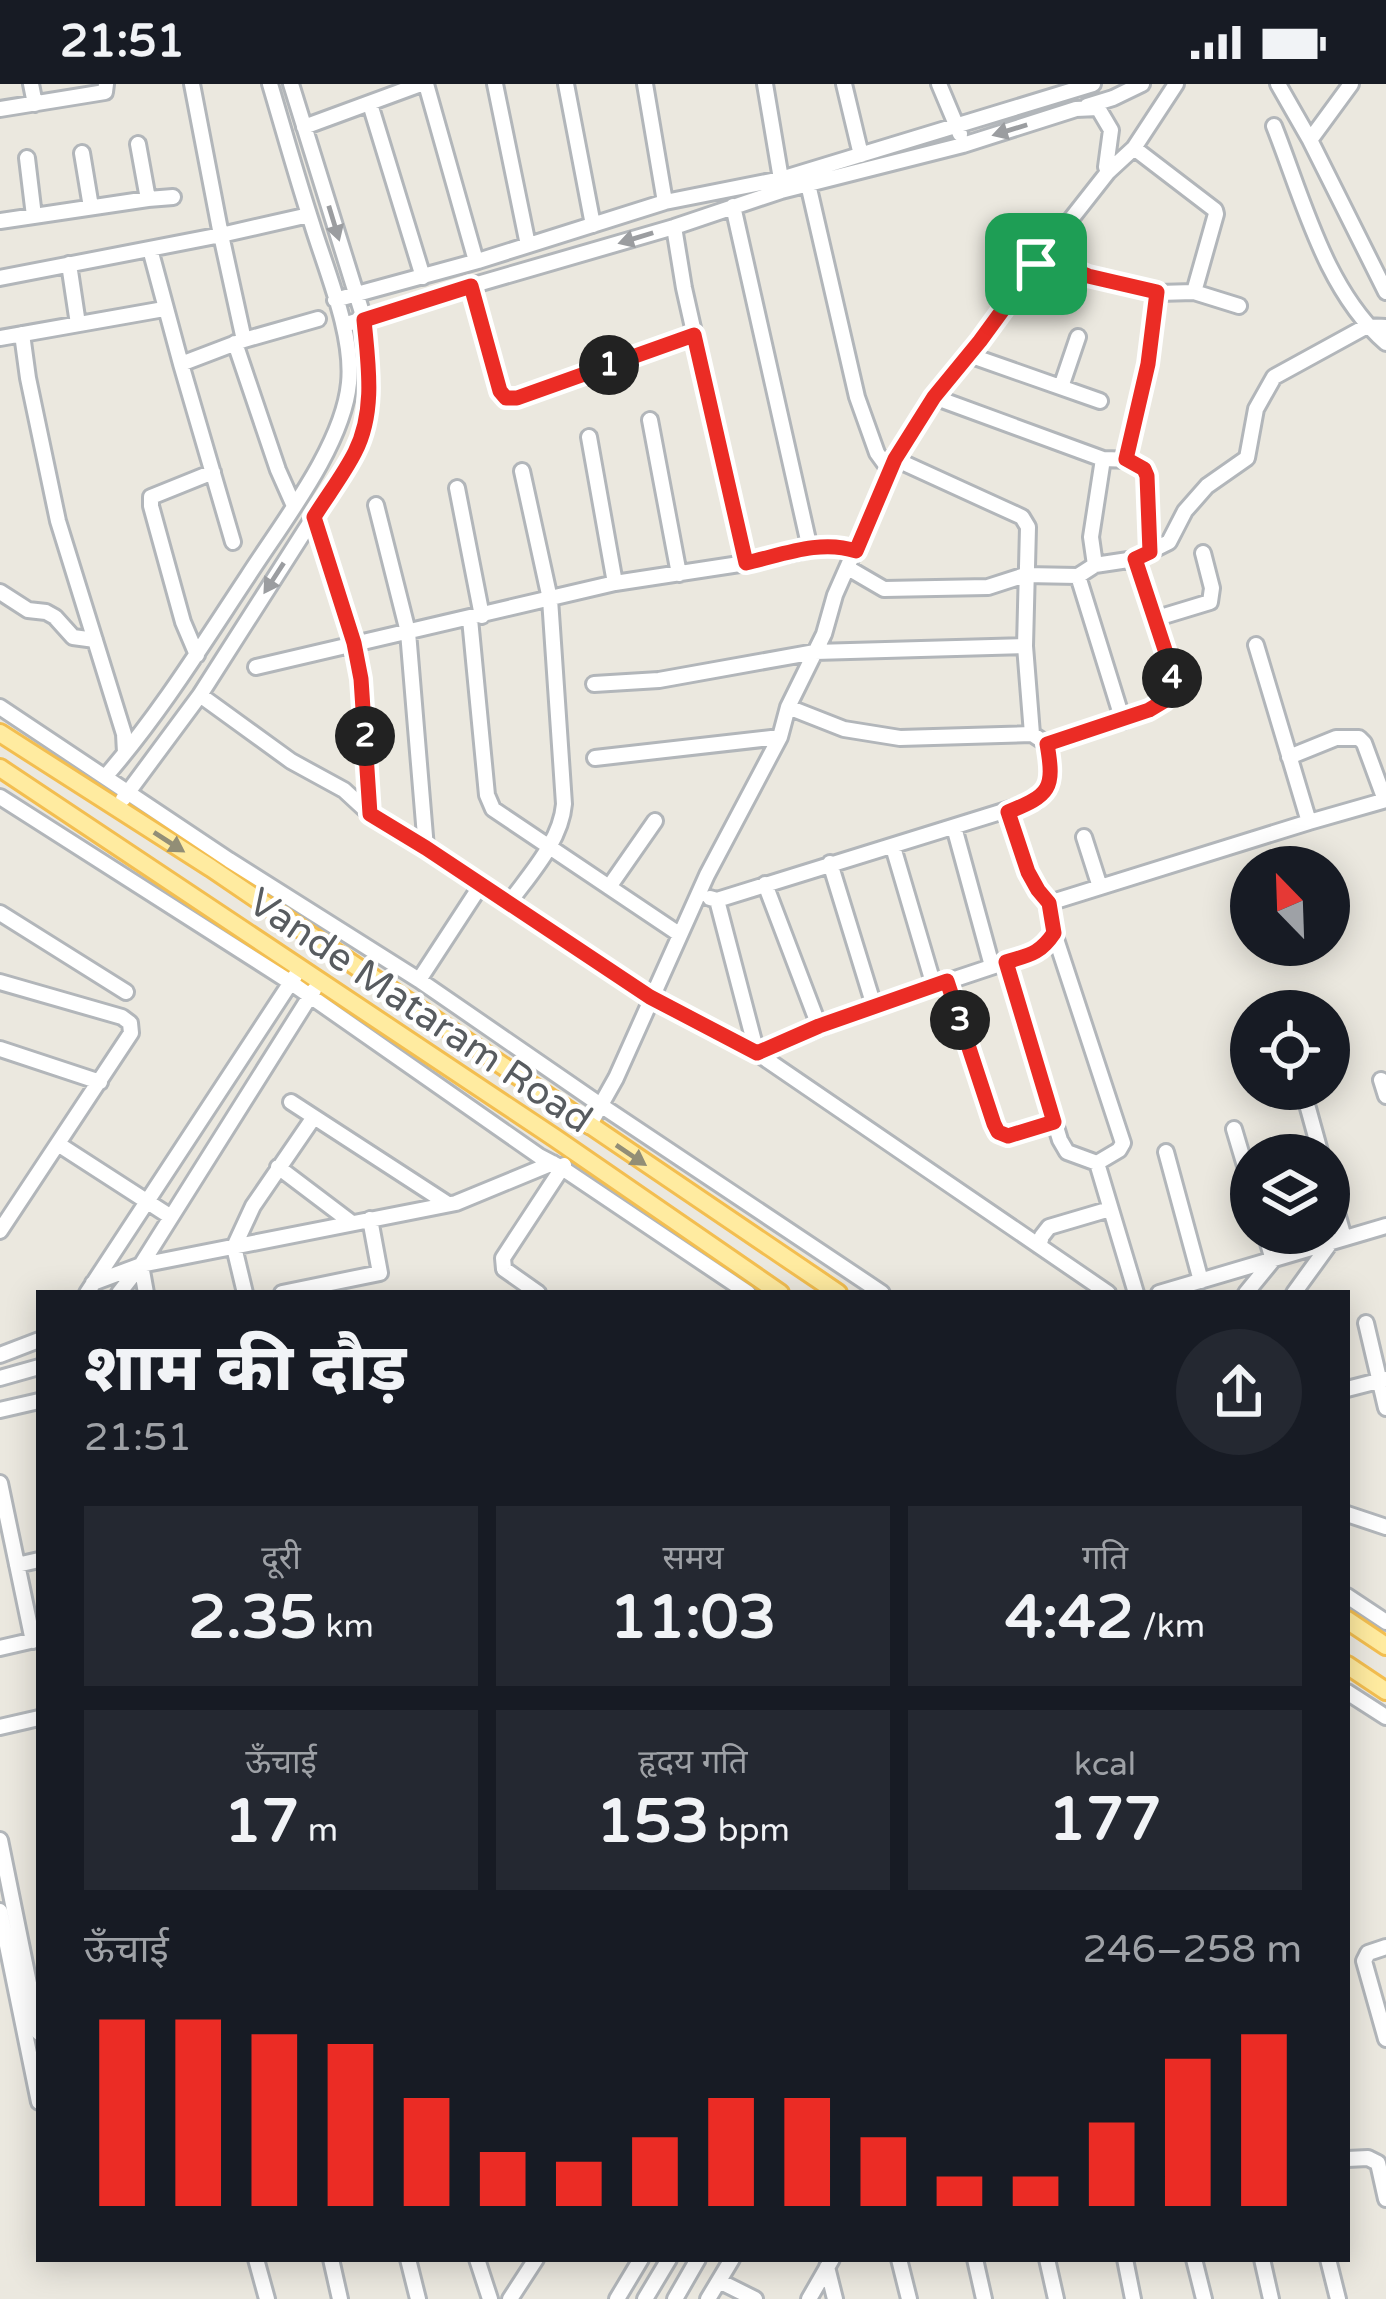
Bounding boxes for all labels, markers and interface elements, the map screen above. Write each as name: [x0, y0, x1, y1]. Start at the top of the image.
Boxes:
text: 21:51: [60, 15, 185, 69]
one-way arrow: [991, 121, 1028, 140]
one-way arrow: [326, 205, 344, 242]
pin: [985, 213, 1087, 315]
one-way arrow: [617, 230, 654, 248]
icon: arrive: [1003, 231, 1069, 297]
pin: 1: [579, 335, 639, 395]
text: 1: [599, 345, 619, 384]
one-way arrow: [264, 562, 286, 595]
pin: 4: [1142, 648, 1202, 708]
text: 4: [1162, 658, 1182, 697]
pin: 2: [335, 706, 395, 766]
text: 2: [355, 716, 375, 755]
one-way arrow: [153, 830, 185, 852]
north arrow: [1230, 846, 1350, 966]
map controls: [1230, 846, 1350, 1254]
street label: Vande Mataram Road: [239, 879, 601, 1143]
pin: 3: [930, 990, 990, 1050]
button: locate: [1230, 990, 1350, 1110]
text: 3: [950, 1000, 970, 1039]
button: layers: [1230, 1134, 1350, 1254]
one-way arrow: [614, 1143, 647, 1165]
text: शाम की दौड़: [84, 1329, 406, 1409]
button: share: [1176, 1329, 1302, 1455]
text: 21:51: [84, 1414, 192, 1461]
text: दूरी: [261, 1539, 301, 1578]
text: समय: [662, 1539, 724, 1578]
text: गति: [1082, 1539, 1128, 1578]
text: 2.35: [188, 1582, 317, 1654]
text: 11:03: [610, 1582, 776, 1654]
text: 4:42: [1005, 1582, 1134, 1654]
text: km: [317, 1607, 374, 1646]
text: /km: [1134, 1607, 1205, 1646]
text: ऊँचाई: [245, 1743, 317, 1782]
text: हृदय गति: [638, 1743, 748, 1782]
text: kcal: [1074, 1745, 1136, 1784]
text: 177: [1048, 1784, 1162, 1856]
text: 17: [224, 1786, 299, 1858]
text: 153: [596, 1786, 709, 1858]
text: m: [299, 1811, 338, 1850]
text: bpm: [709, 1811, 790, 1850]
text: ऊँचाई: [84, 1926, 169, 1973]
text: 246–258 m: [1082, 1926, 1302, 1973]

